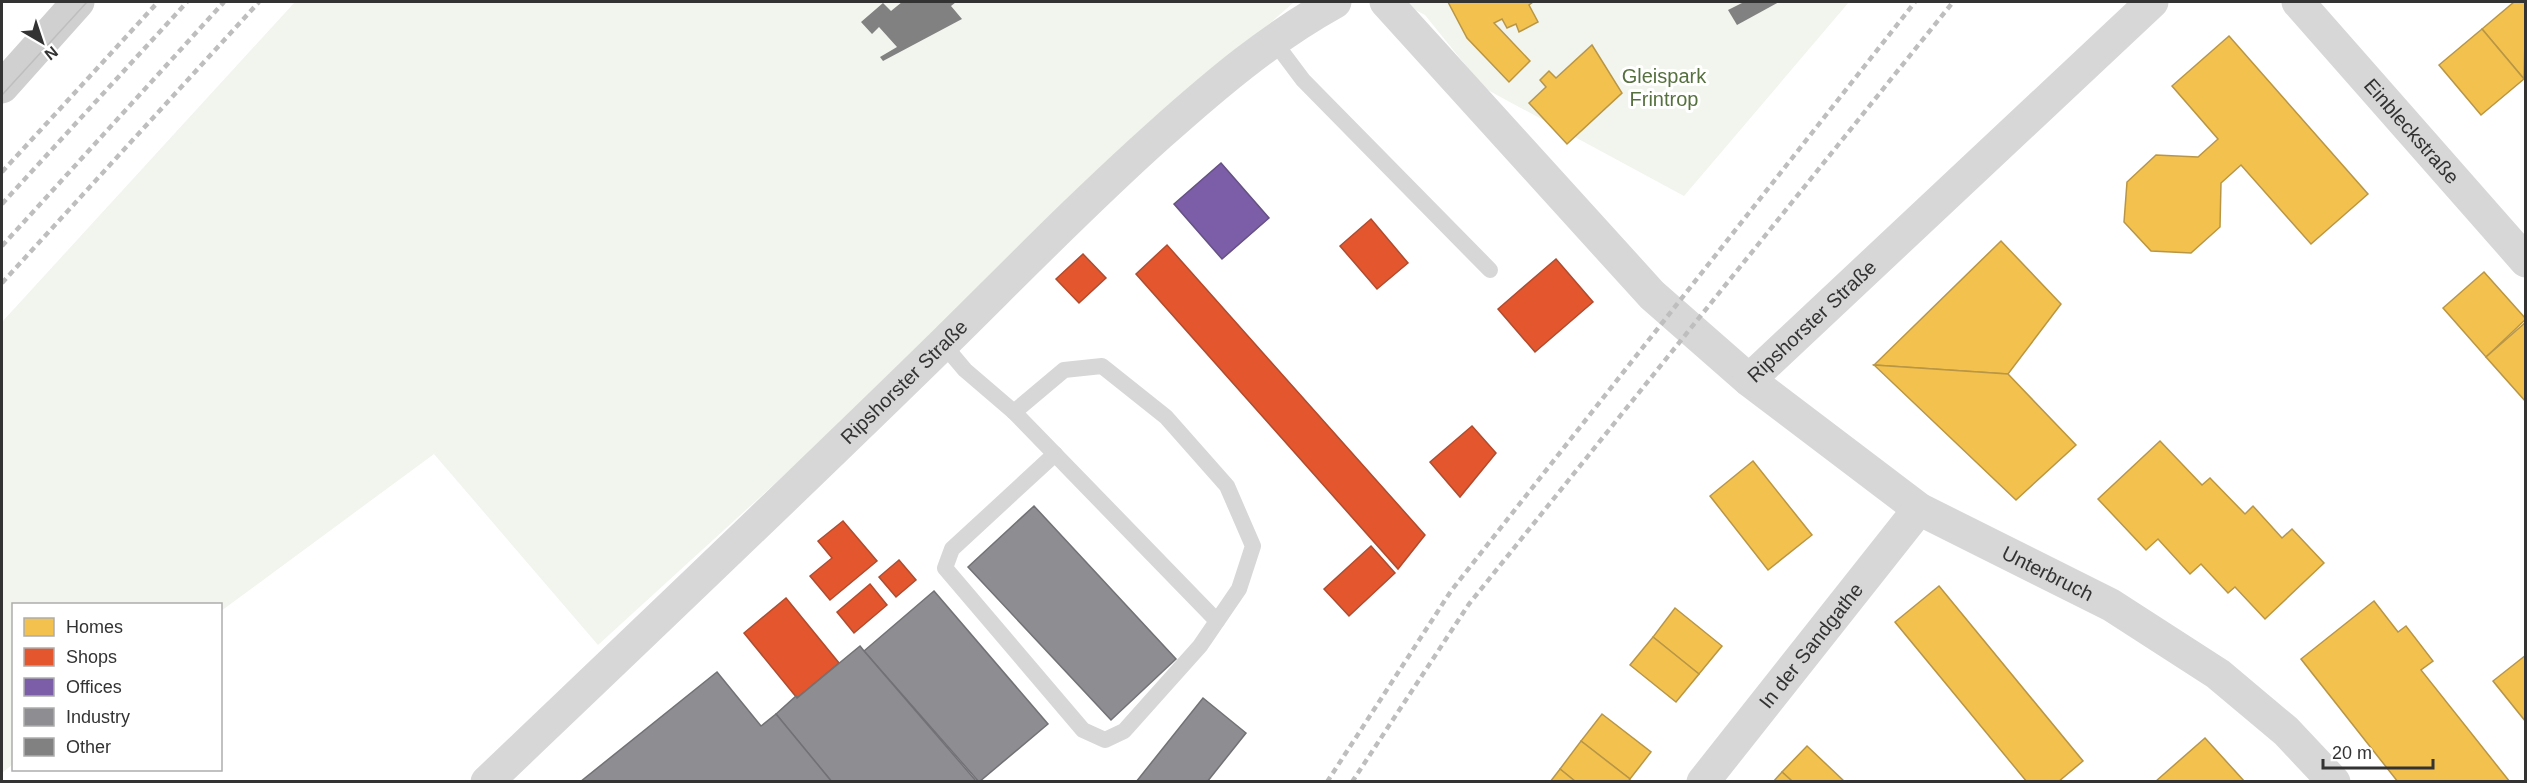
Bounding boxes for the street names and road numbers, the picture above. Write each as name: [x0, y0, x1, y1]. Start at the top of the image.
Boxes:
street label: Einbleckstraße: [2360, 74, 2464, 188]
street label: Ripshorster Straße: [1743, 256, 1880, 387]
street label: Ripshorster Straße: [836, 315, 972, 448]
street label: Unterbruch: [1999, 541, 2097, 605]
street label: In der Sandgathe: [1755, 579, 1867, 713]

